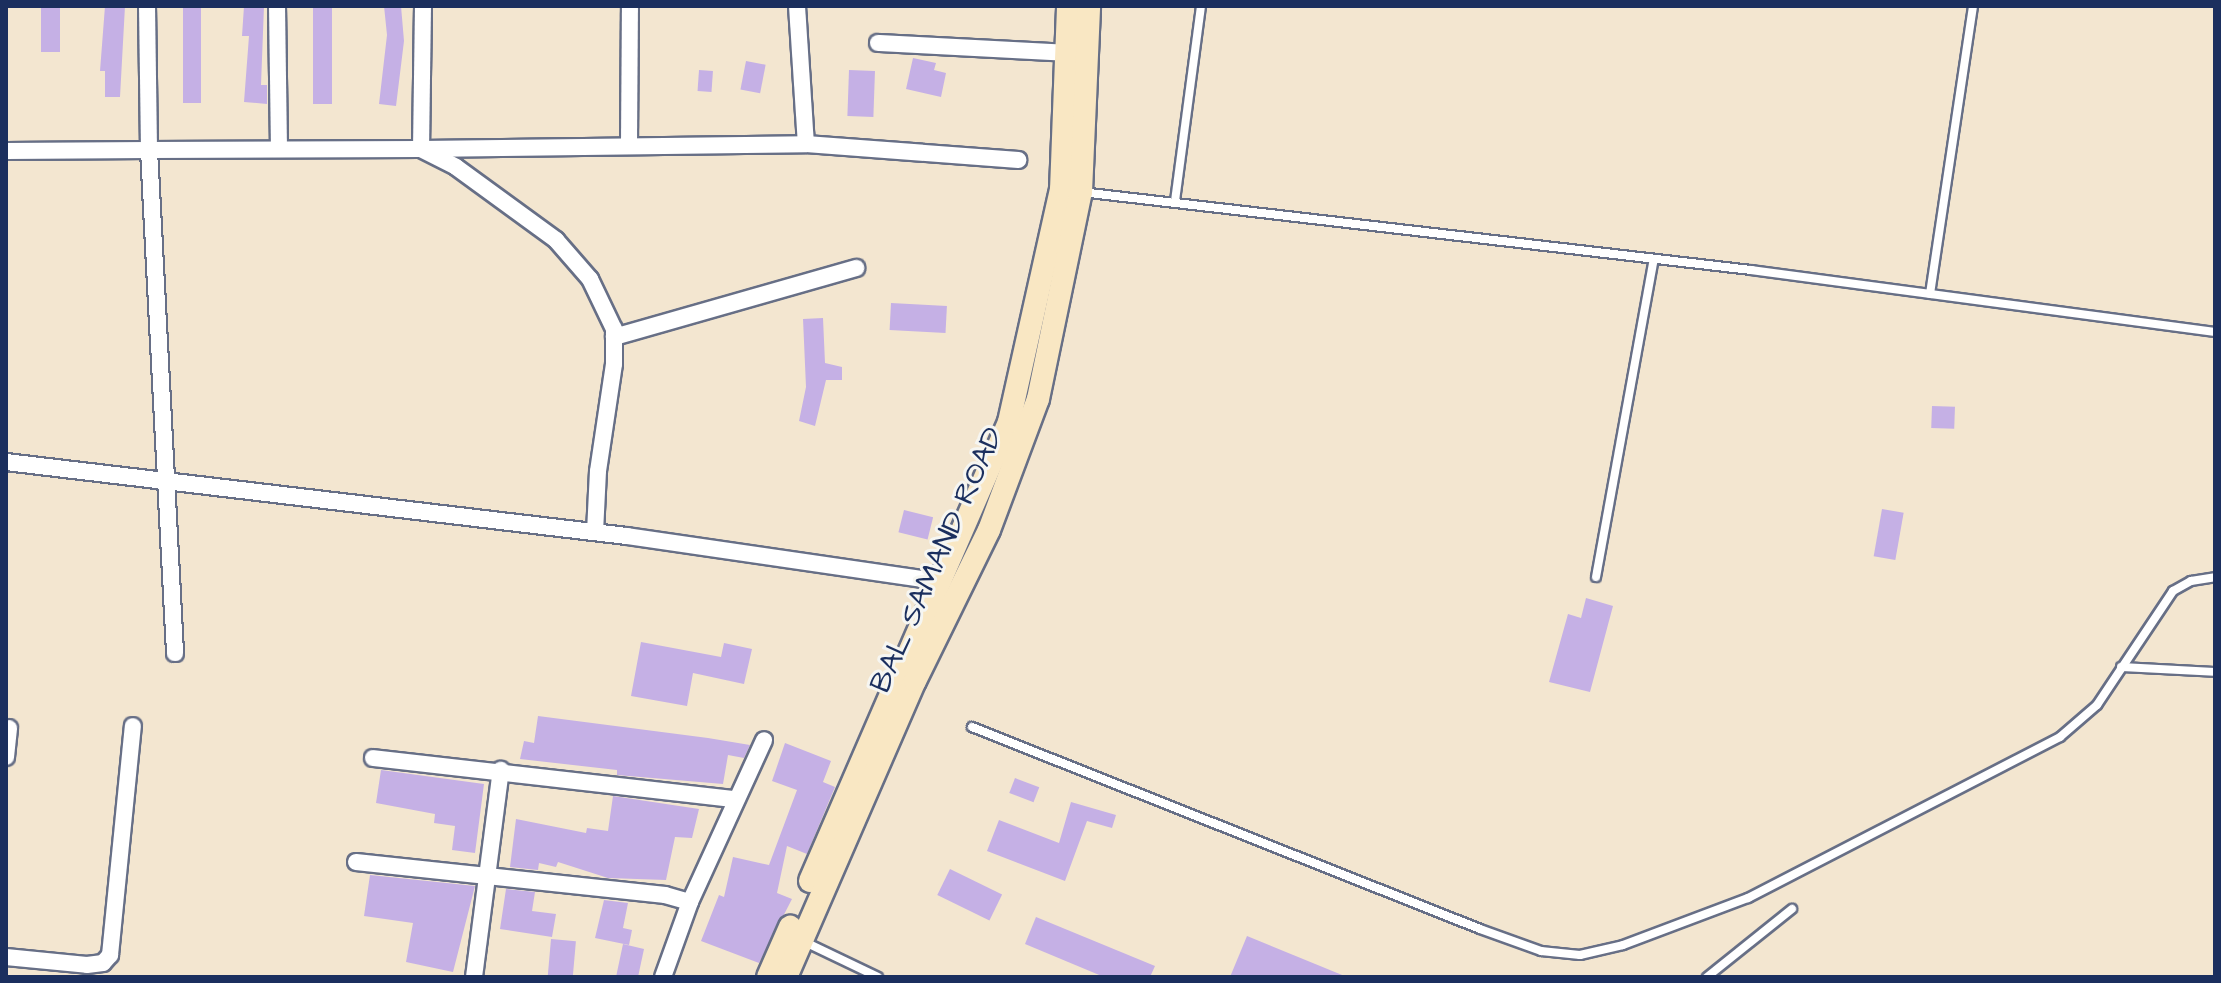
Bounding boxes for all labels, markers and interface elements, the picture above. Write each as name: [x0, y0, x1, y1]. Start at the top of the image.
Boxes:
street label: BAL SAMAND ROAD: [862, 422, 1012, 698]

